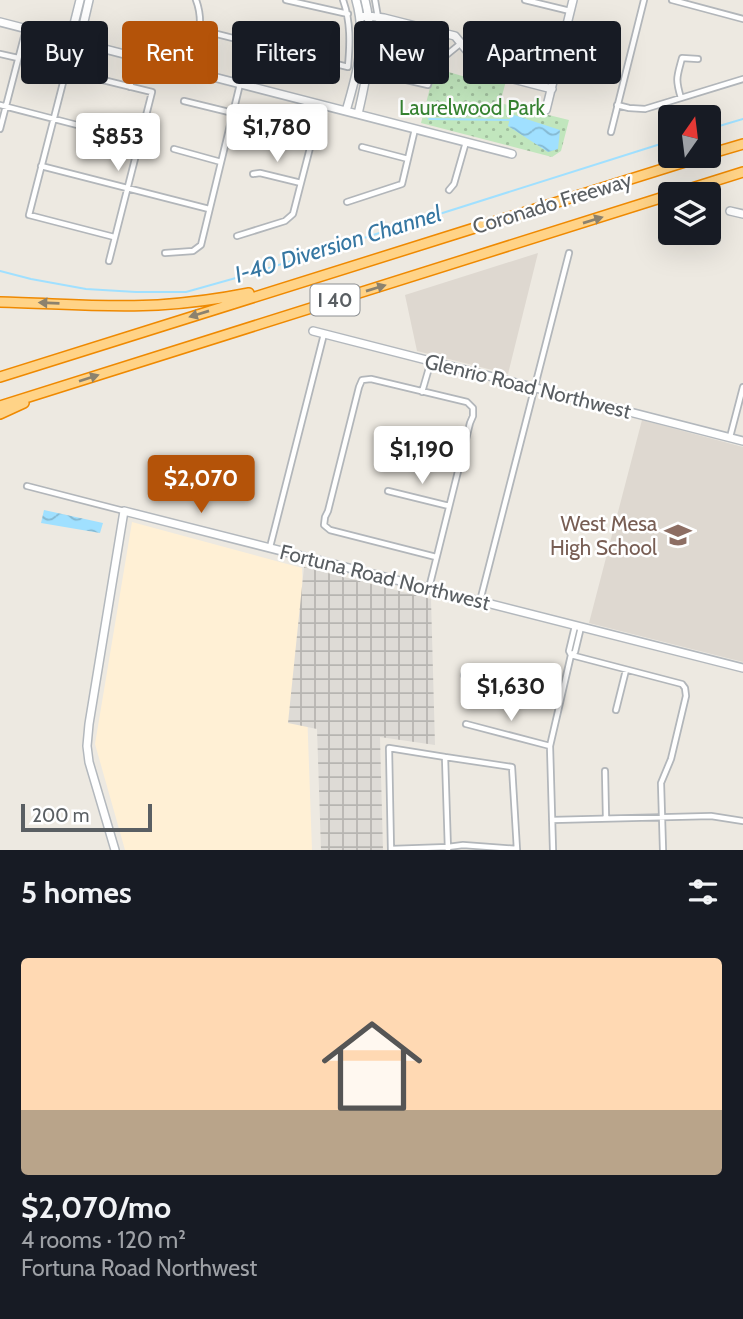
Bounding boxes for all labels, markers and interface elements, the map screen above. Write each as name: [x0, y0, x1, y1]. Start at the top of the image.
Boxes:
chip: Buy: [21, 21, 108, 84]
chip: Rent: [122, 21, 218, 84]
chip: Filters: [232, 21, 340, 84]
chip: New: [354, 21, 449, 84]
chip: Apartment: [463, 21, 621, 84]
park label: Laurelwood Park: [399, 95, 546, 120]
pin: $1,780: [220, 104, 334, 164]
north arrow: [658, 105, 721, 168]
map controls: [658, 105, 721, 245]
text: $1,780: [242, 113, 312, 141]
pin: $853: [77, 114, 159, 173]
text: $853: [92, 122, 144, 150]
street label: Coronado Freeway: [469, 167, 635, 239]
button: layers: [658, 182, 721, 245]
water label: I-40 Diversion Channel: [231, 199, 445, 289]
one-way arrow: [582, 214, 603, 224]
one-way arrow: [365, 282, 386, 292]
road number: I 40: [310, 284, 360, 316]
one-way arrow: [38, 298, 60, 309]
one-way arrow: [188, 309, 209, 320]
street label: Glenrio Road Northwest: [422, 348, 634, 424]
one-way arrow: [78, 373, 99, 383]
pin: $1,190: [365, 426, 479, 486]
text: $1,190: [390, 435, 454, 463]
pin: $2,070: [144, 456, 258, 515]
text: $2,070: [164, 464, 238, 492]
place label: West Mesa High School: [550, 511, 657, 560]
school or university icon: West Mesa High School: [663, 520, 693, 550]
street label: Fortuna Road Northwest: [277, 539, 493, 615]
pin: $1,630: [454, 664, 568, 723]
text: $1,630: [477, 672, 545, 700]
scale bar: [21, 801, 152, 833]
text: 200 m: [32, 804, 89, 827]
icon: filters: [684, 873, 722, 911]
text: 5 homes: [21, 874, 132, 911]
icon: home: [309, 1003, 435, 1129]
text: $2,070/mo: [21, 1189, 171, 1226]
text: 4 rooms · 120 m²: [21, 1226, 186, 1254]
text: Fortuna Road Northwest: [21, 1254, 257, 1282]

